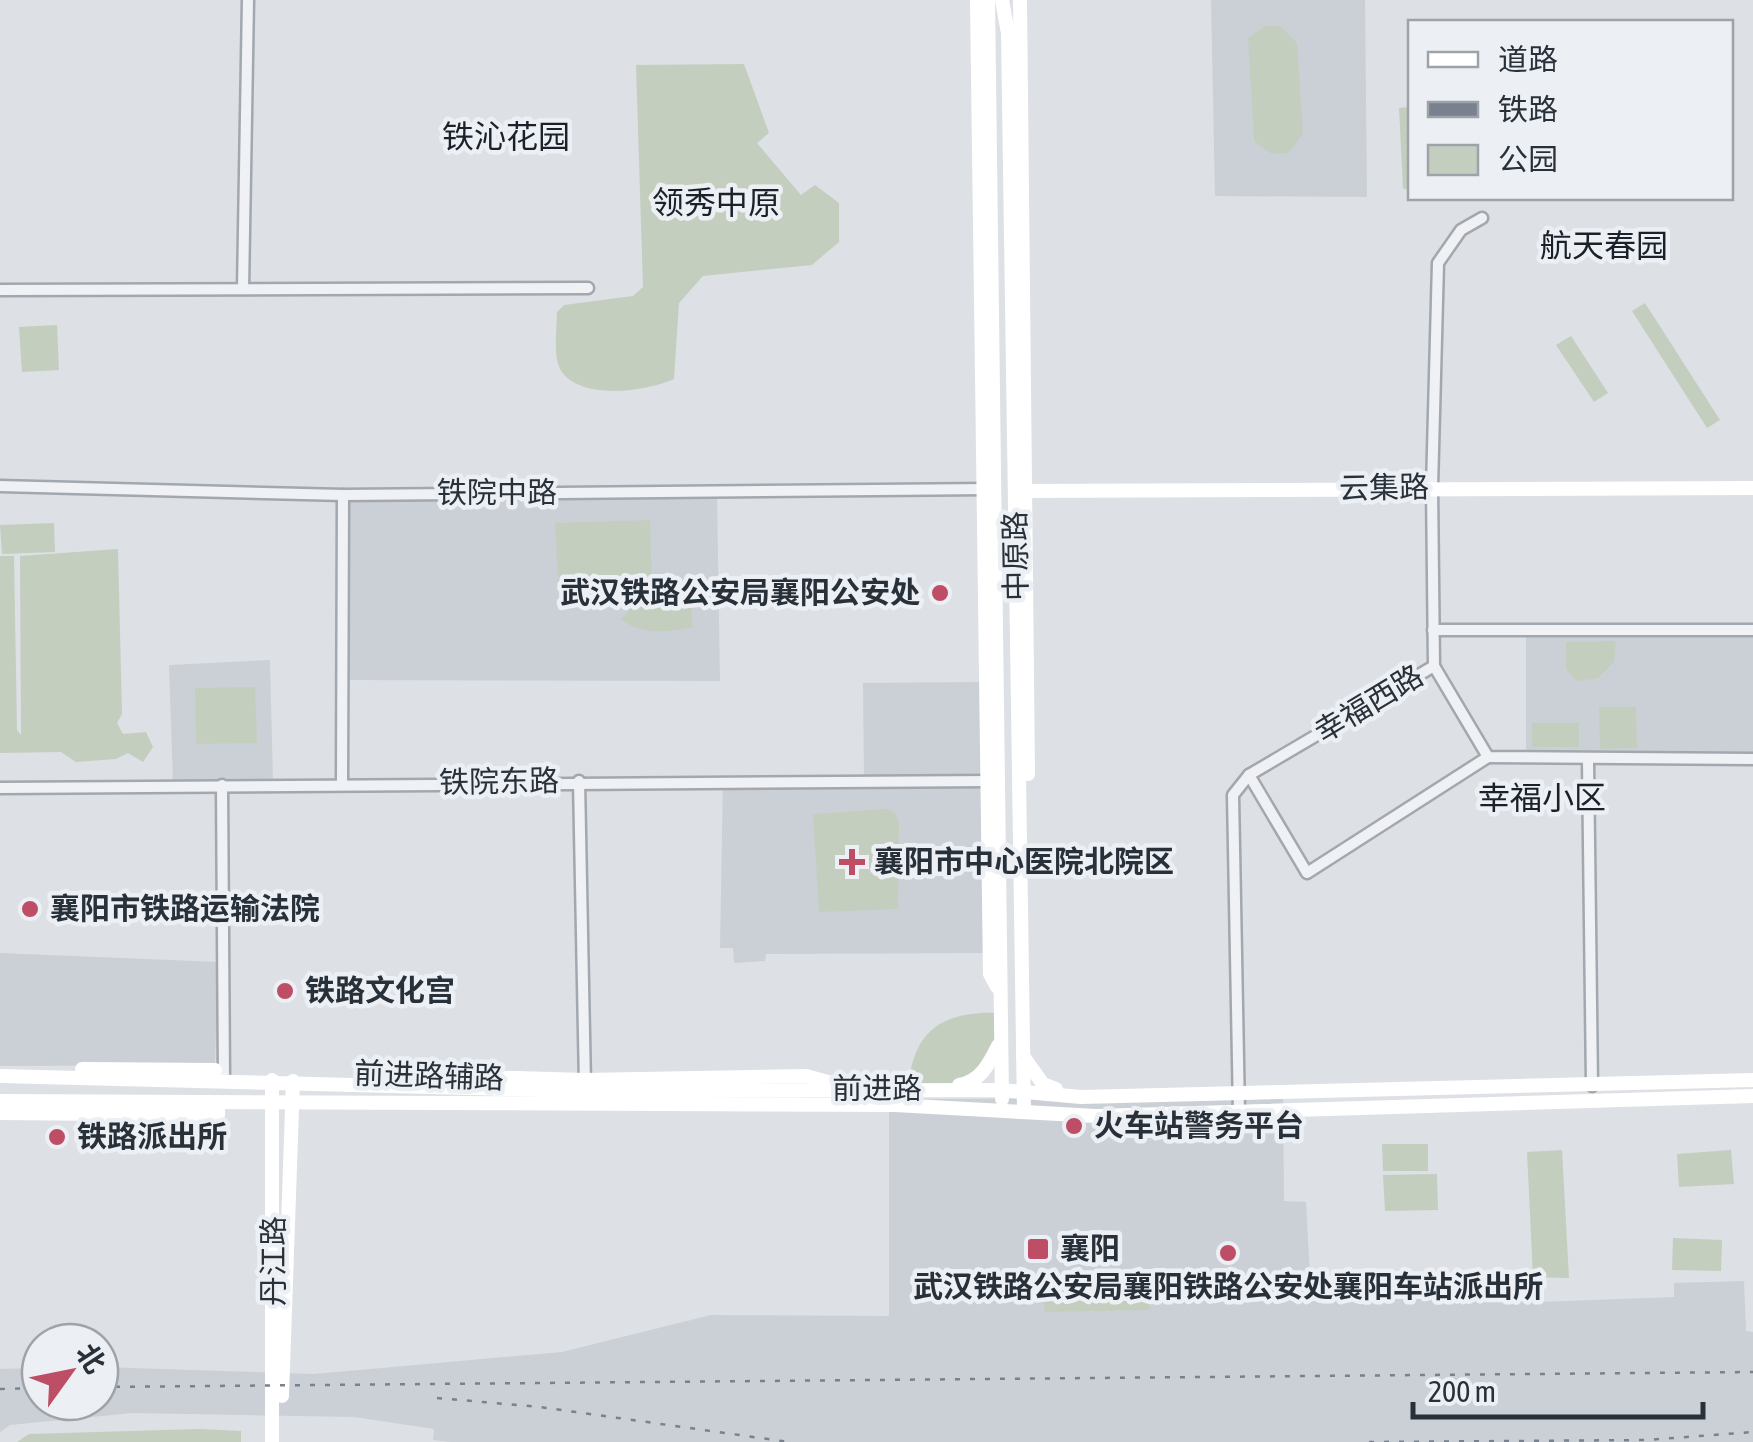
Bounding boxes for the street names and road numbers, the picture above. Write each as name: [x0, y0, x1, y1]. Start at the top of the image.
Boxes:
street label: 云集路: [1339, 469, 1429, 505]
street label: 铁院中路: [437, 475, 557, 509]
street label: 中原路: [997, 511, 1033, 601]
street label: 幸福西路: [1308, 658, 1429, 749]
street label: 铁院东路: [439, 763, 559, 799]
street label: 前进路辅路: [353, 1055, 505, 1095]
street label: 前进路: [832, 1071, 922, 1105]
street label: 丹江路: [256, 1216, 290, 1306]

